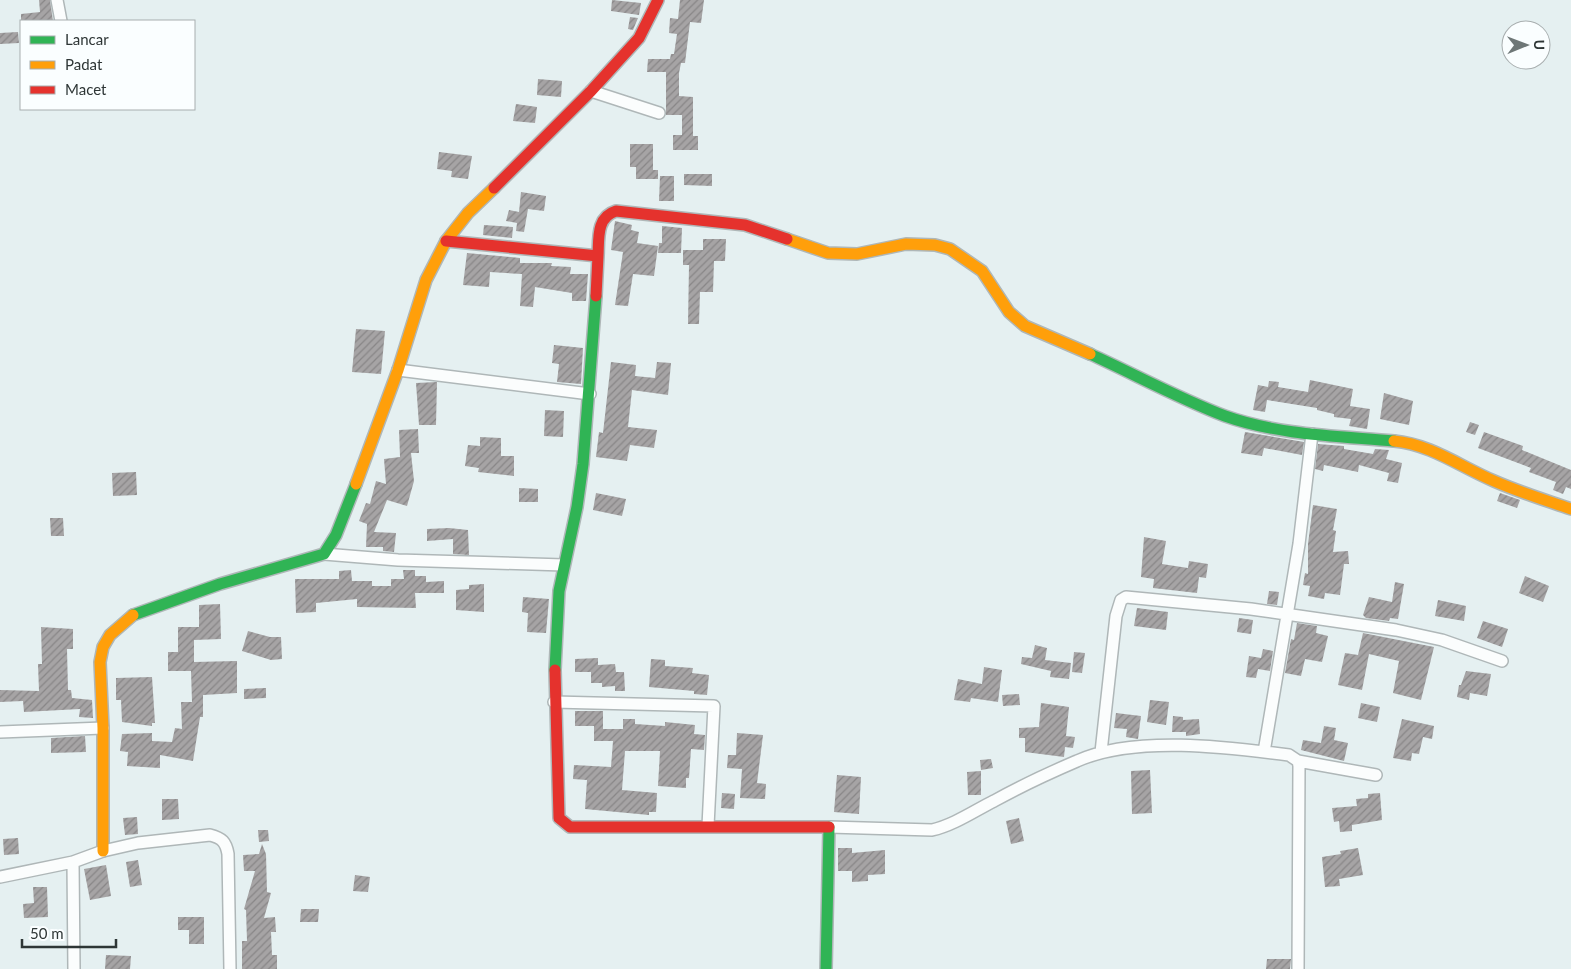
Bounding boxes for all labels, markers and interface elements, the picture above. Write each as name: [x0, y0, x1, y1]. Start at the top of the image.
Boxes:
legend: [20, 20, 195, 110]
north arrow: [1501, 20, 1551, 70]
text: Lancar: [65, 30, 109, 48]
text: U: [1531, 39, 1548, 50]
text: Padat: [65, 55, 103, 73]
text: Macet: [65, 80, 107, 98]
scale bar: [22, 916, 116, 948]
text: 50 m: [30, 924, 64, 942]

